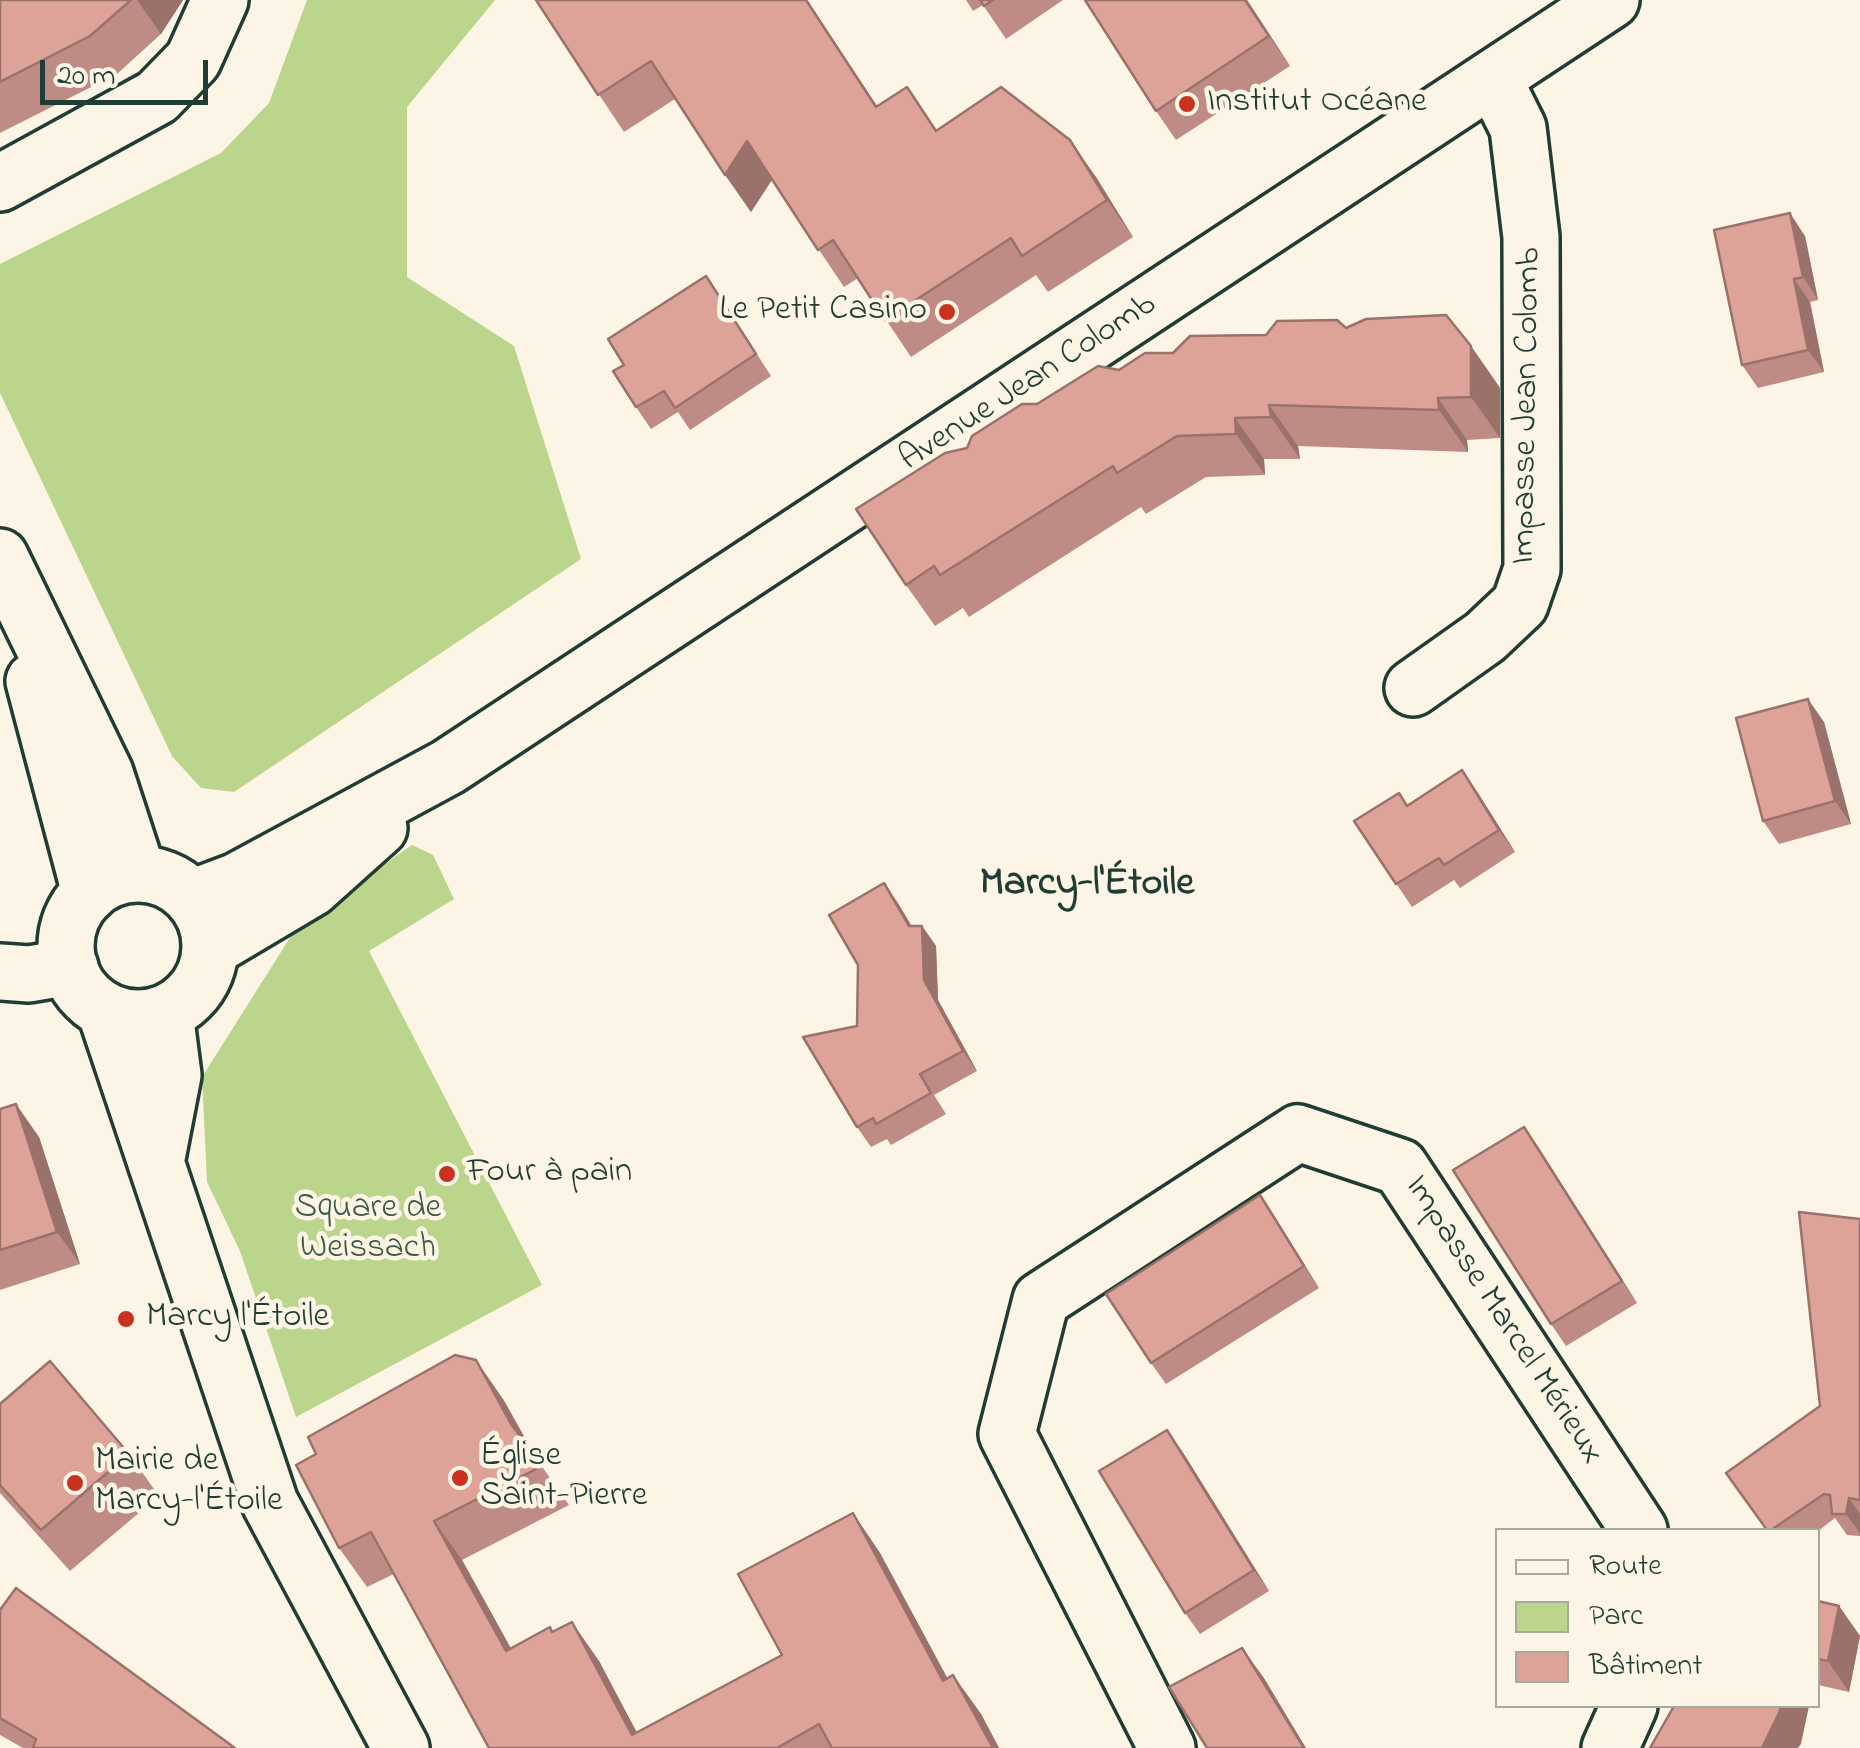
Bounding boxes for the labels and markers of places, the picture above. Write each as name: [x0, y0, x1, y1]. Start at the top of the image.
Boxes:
place label: Institut Océane: [1207, 83, 1427, 125]
marker: Institut Océane: [1176, 93, 1198, 115]
place label: Le Petit Casino: [720, 291, 927, 333]
marker: Le Petit Casino: [936, 301, 958, 323]
place label: Four à pain: [467, 1153, 632, 1195]
marker: Four à pain: [436, 1163, 458, 1185]
place label: Marcy l'Étoile: [146, 1298, 329, 1340]
marker: Marcy l'Étoile: [115, 1308, 137, 1330]
place label: Église Saint-Pierre: [480, 1437, 647, 1519]
place label: Mairie de Marcy-l'Étoile: [95, 1442, 283, 1524]
marker: Église Saint-Pierre: [449, 1467, 471, 1489]
marker: Mairie de Marcy-l'Étoile: [64, 1472, 86, 1494]

